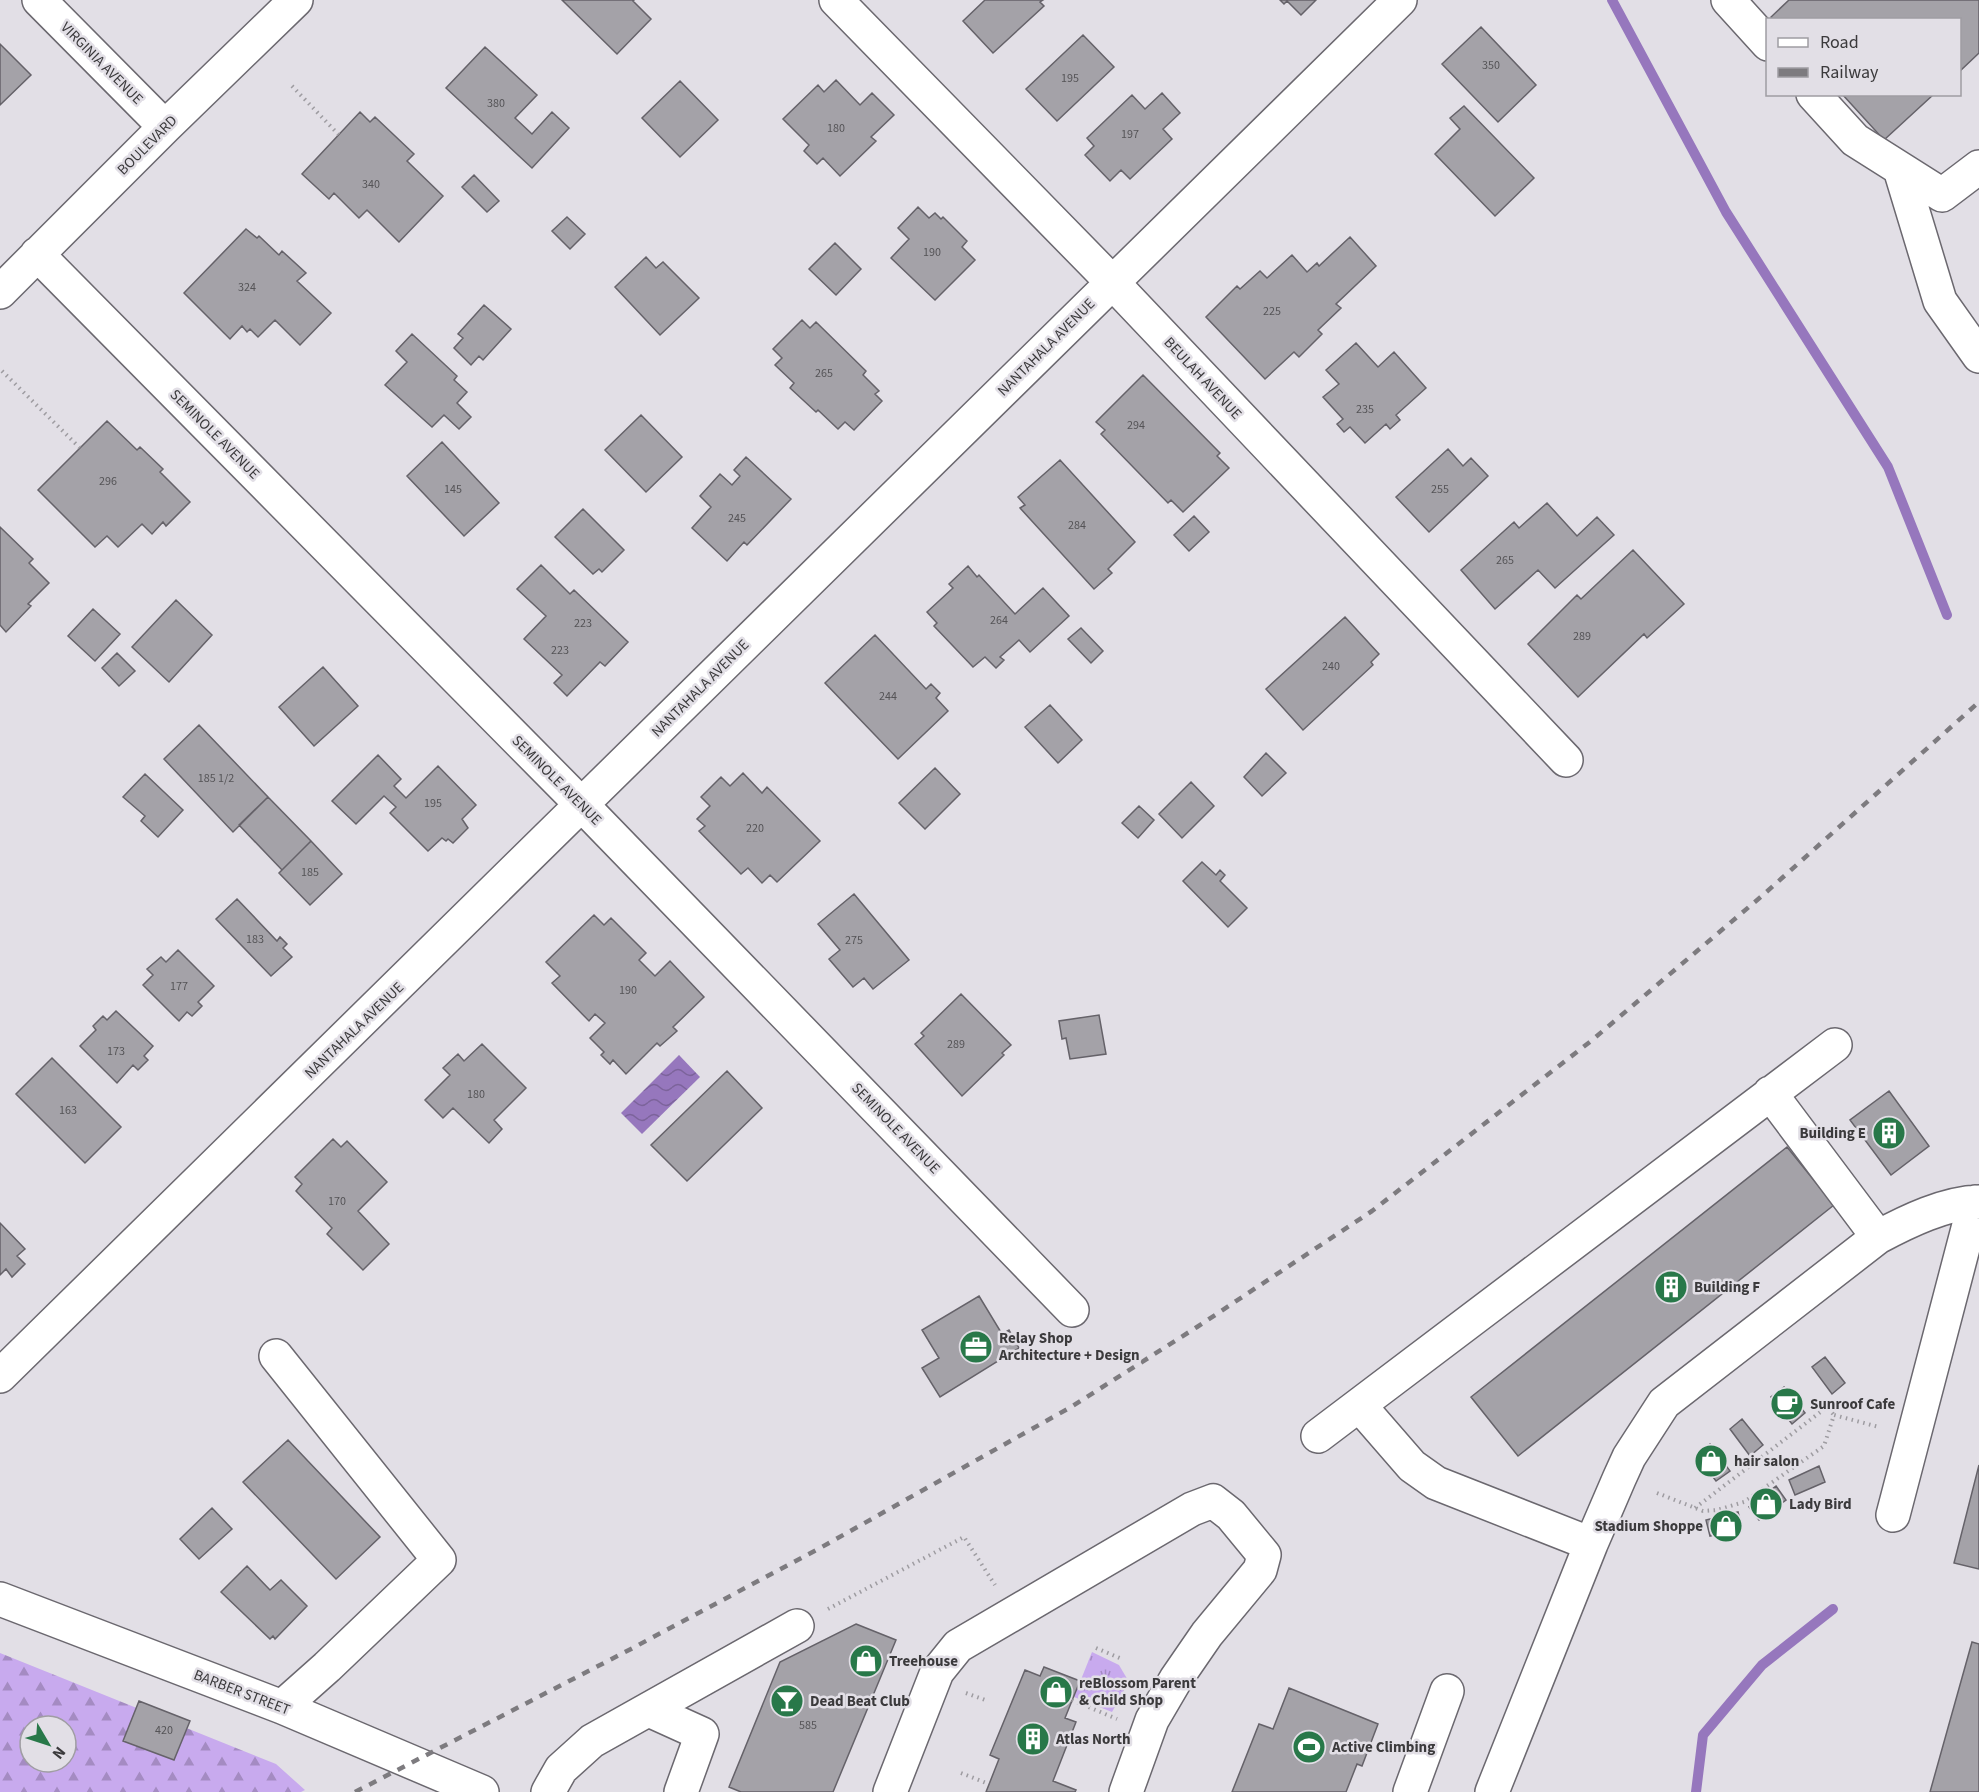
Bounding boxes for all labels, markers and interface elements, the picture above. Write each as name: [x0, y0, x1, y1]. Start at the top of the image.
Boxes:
street label: VIRGINIA AVENUE: [56, 17, 148, 109]
legend: [1766, 18, 1961, 96]
text: Road: [1820, 30, 1859, 55]
house number: 350: [1482, 57, 1500, 74]
text: Railway: [1820, 60, 1879, 85]
house number: 195: [1061, 70, 1079, 87]
house number: 380: [487, 95, 505, 112]
street label: BOULEVARD: [113, 111, 182, 180]
house number: 180: [827, 120, 845, 137]
house number: 197: [1121, 126, 1139, 143]
house number: 340: [362, 176, 380, 193]
house number: 190: [923, 244, 941, 261]
house number: 324: [238, 279, 256, 296]
street label: NANTAHALA AVENUE: [993, 294, 1100, 401]
house number: 225: [1263, 303, 1281, 320]
street label: BEULAH AVENUE: [1159, 333, 1246, 424]
house number: 265: [815, 365, 833, 382]
street label: SEMINOLE AVENUE: [165, 385, 264, 484]
house number: 235: [1356, 401, 1374, 418]
house number: 294: [1127, 417, 1145, 434]
house number: 296: [99, 473, 117, 490]
house number: 145: [444, 481, 462, 498]
house number: 255: [1431, 481, 1449, 498]
house number: 245: [728, 510, 746, 527]
house number: 284: [1068, 517, 1086, 534]
house number: 265: [1496, 552, 1514, 569]
house number: 264: [990, 612, 1008, 629]
house number: 223: [574, 615, 592, 632]
house number: 289: [1573, 628, 1591, 645]
street label: NANTAHALA AVENUE: [647, 635, 754, 742]
house number: 223: [551, 642, 569, 659]
house number: 240: [1322, 658, 1340, 675]
house number: 244: [879, 688, 897, 705]
street label: SEMINOLE AVENUE: [507, 731, 606, 830]
house number: 185 1/2: [198, 770, 234, 787]
house number: 195: [424, 795, 442, 812]
house number: 220: [746, 820, 764, 837]
house number: 185: [301, 864, 319, 881]
house number: 183: [246, 931, 264, 948]
house number: 275: [845, 932, 863, 949]
street label: NANTAHALA AVENUE: [300, 977, 409, 1083]
house number: 177: [170, 978, 188, 995]
house number: 190: [619, 982, 637, 999]
house number: 289: [947, 1036, 965, 1053]
house number: 173: [107, 1043, 125, 1060]
street label: SEMINOLE AVENUE: [847, 1078, 945, 1179]
house number: 180: [467, 1086, 485, 1103]
house number: 163: [59, 1102, 77, 1119]
building icon: Building E: [1871, 1115, 1907, 1151]
place label: Building E: [1799, 1123, 1866, 1144]
house number: 170: [328, 1193, 346, 1210]
building icon: Building F: [1653, 1269, 1689, 1305]
place label: Building F: [1694, 1277, 1760, 1298]
place label: Relay Shop Architecture + Design: [998, 1328, 1140, 1366]
office icon: Relay Shop Architecture + Design: [958, 1329, 994, 1365]
cafe icon: Sunroof Cafe: [1769, 1386, 1805, 1422]
place label: Sunroof Cafe: [1810, 1394, 1896, 1415]
shop icon: hair salon: [1693, 1443, 1729, 1479]
place label: hair salon: [1734, 1451, 1799, 1472]
shop icon: Lady Bird: [1748, 1486, 1784, 1522]
place label: Lady Bird: [1789, 1494, 1852, 1515]
shop icon: Stadium Shoppe: [1708, 1508, 1744, 1544]
place label: Stadium Shoppe: [1594, 1516, 1703, 1537]
shop icon: Treehouse: [848, 1643, 884, 1679]
place label: Treehouse: [889, 1651, 958, 1672]
street label: BARBER STREET: [190, 1664, 293, 1721]
place label: reBlossom Parent & Child Shop: [1079, 1673, 1196, 1711]
shop icon: reBlossom Parent & Child Shop: [1038, 1674, 1074, 1710]
bar icon: Dead Beat Club: [769, 1683, 805, 1719]
place label: Dead Beat Club: [810, 1691, 910, 1712]
north arrow: [18, 1714, 78, 1774]
house number: 585: [799, 1717, 817, 1734]
building icon: Atlas North: [1015, 1721, 1051, 1757]
house number: 420: [155, 1722, 173, 1739]
place label: Atlas North: [1055, 1729, 1131, 1750]
sports icon: Active Climbing: [1291, 1729, 1327, 1765]
place label: Active Climbing: [1331, 1737, 1435, 1758]
text: N: [47, 1742, 71, 1764]

